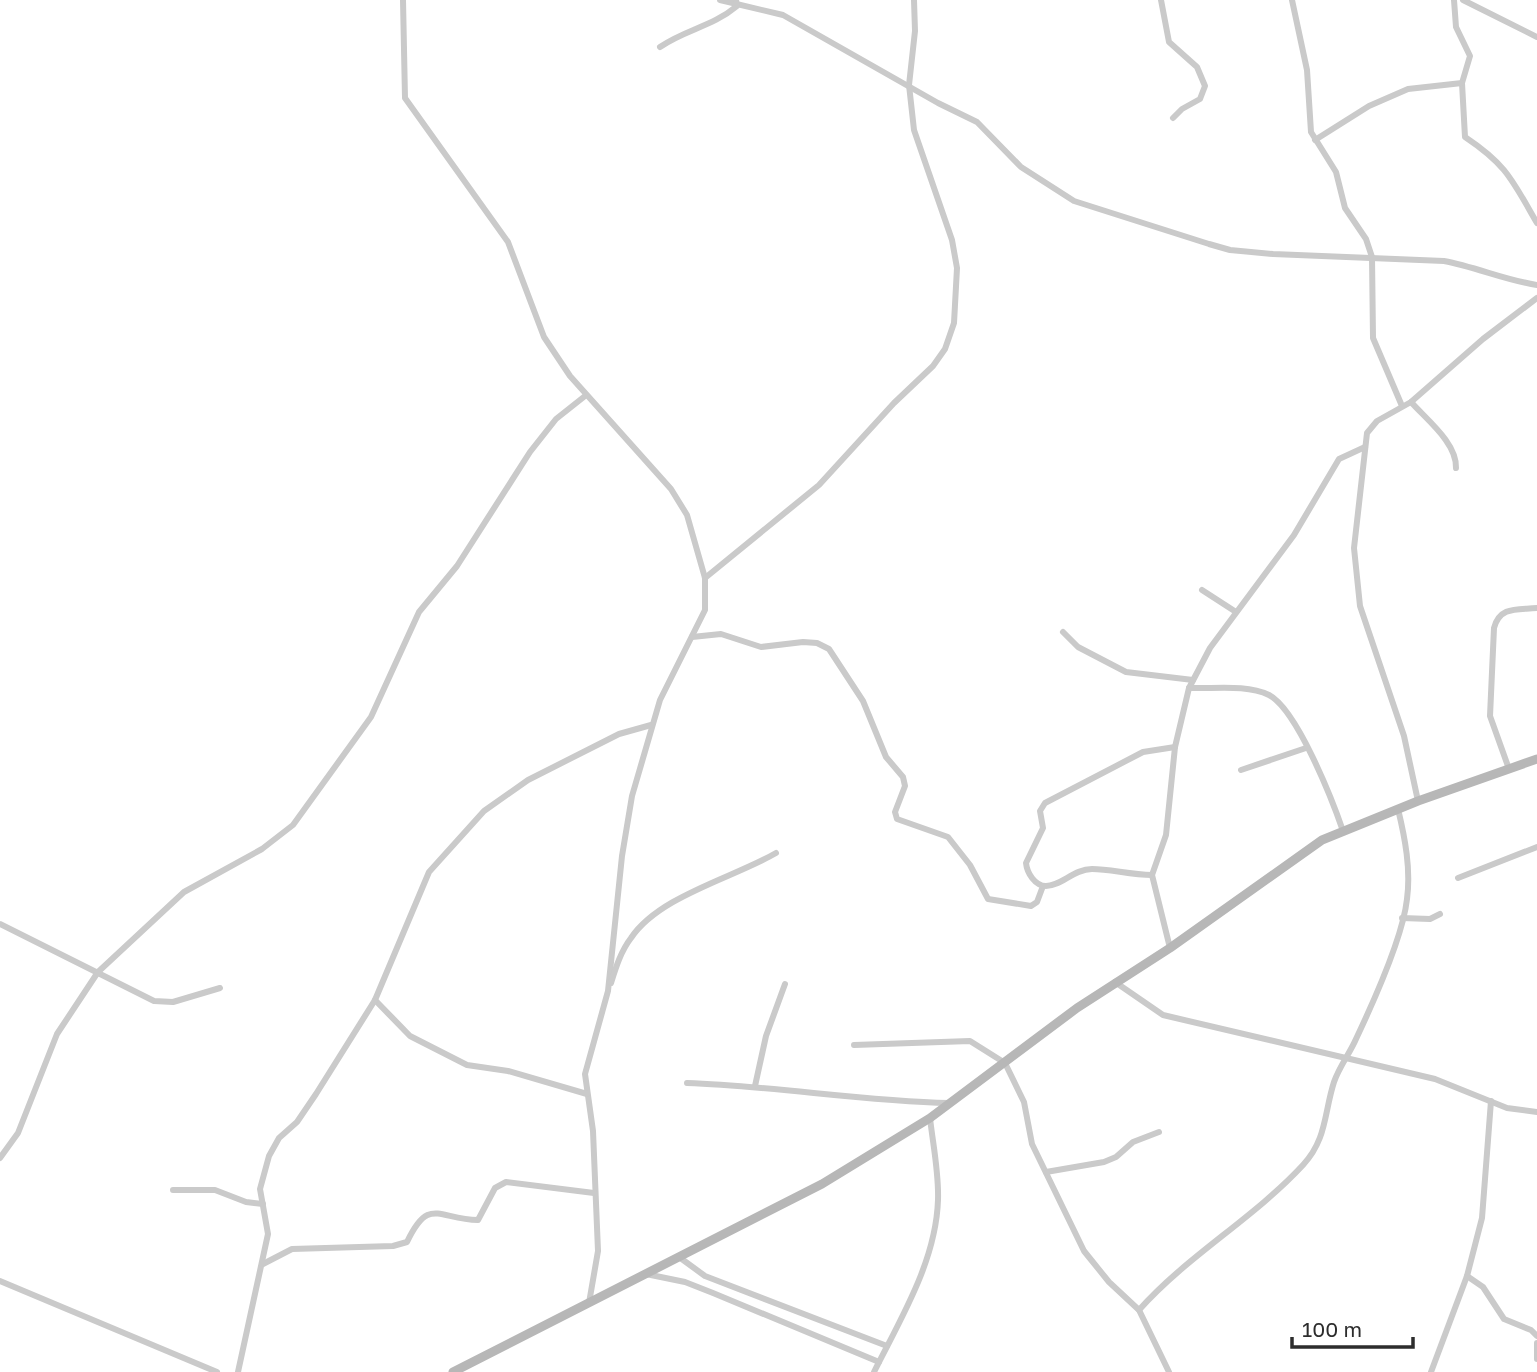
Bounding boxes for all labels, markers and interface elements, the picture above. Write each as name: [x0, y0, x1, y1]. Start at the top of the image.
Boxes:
scale bar: [1292, 1306, 1413, 1350]
text: 100 m: [1302, 1316, 1362, 1342]

